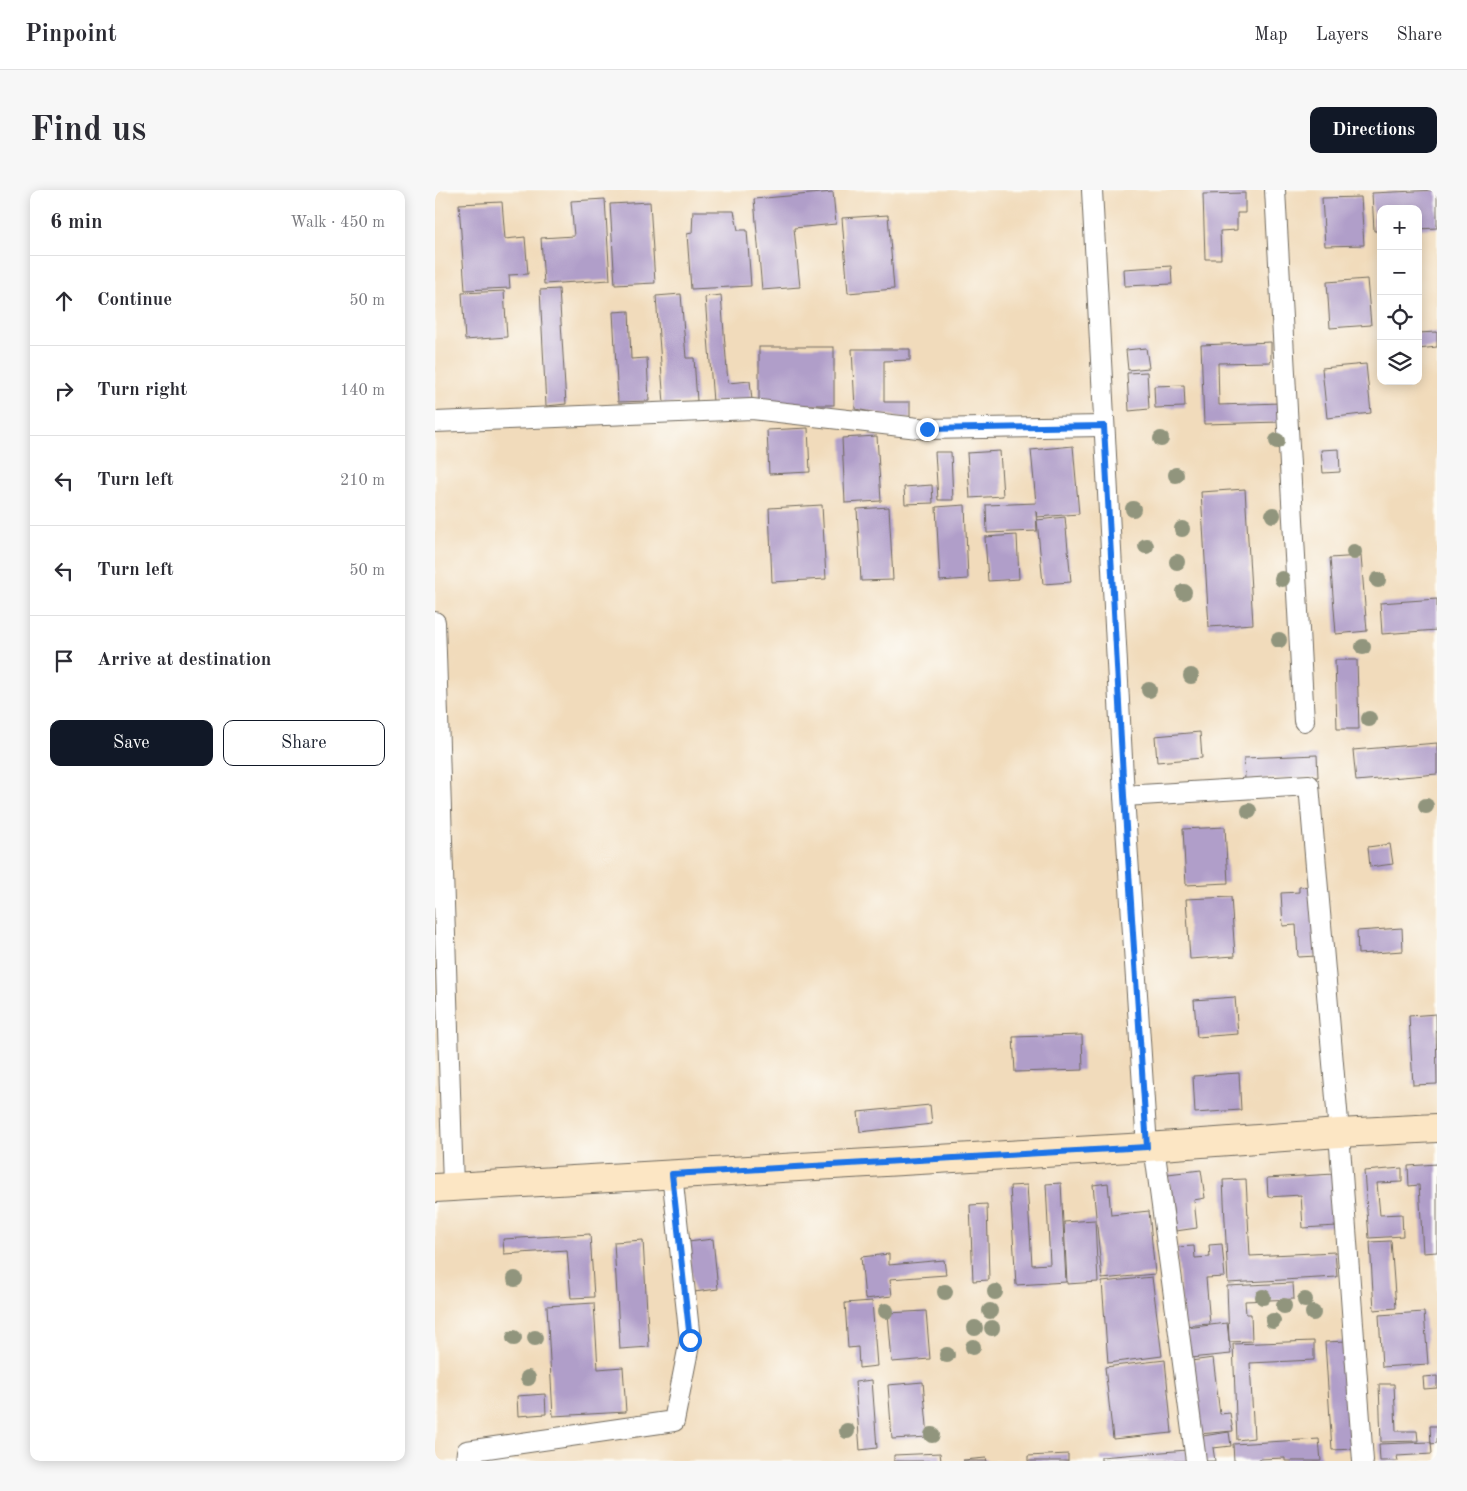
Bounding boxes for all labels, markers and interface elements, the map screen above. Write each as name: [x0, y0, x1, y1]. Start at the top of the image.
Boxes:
text: Pinpoint: [25, 23, 117, 47]
text: Map: [1254, 26, 1288, 44]
text: Layers: [1316, 26, 1368, 44]
text: Share: [1396, 26, 1442, 44]
button: Directions: [1310, 107, 1437, 153]
text: Find us: [30, 113, 146, 148]
map controls: [1377, 205, 1422, 385]
button: +: [1377, 205, 1422, 250]
text: 6 min: [50, 212, 103, 233]
text: Walk · 450 m: [290, 215, 385, 231]
button: −: [1377, 250, 1422, 295]
icon: ahead: [50, 287, 78, 315]
text: Continue: [97, 291, 172, 310]
text: 50 m: [349, 293, 385, 309]
button: locate: [1377, 295, 1422, 340]
button: layers: [1377, 340, 1422, 385]
icon: right: [50, 377, 78, 405]
text: Turn right: [97, 381, 187, 400]
text: 140 m: [340, 383, 385, 399]
route end: [916, 418, 939, 441]
icon: left: [50, 467, 78, 495]
text: Turn left: [97, 471, 174, 490]
text: 210 m: [340, 473, 385, 489]
icon: left: [50, 557, 78, 585]
text: Turn left: [97, 561, 174, 580]
text: 50 m: [349, 563, 385, 579]
icon: arrive: [50, 647, 78, 675]
text: Arrive at destination: [97, 651, 271, 670]
button: Save: [50, 720, 213, 766]
button: Share: [223, 720, 385, 766]
route start: [679, 1329, 702, 1352]

